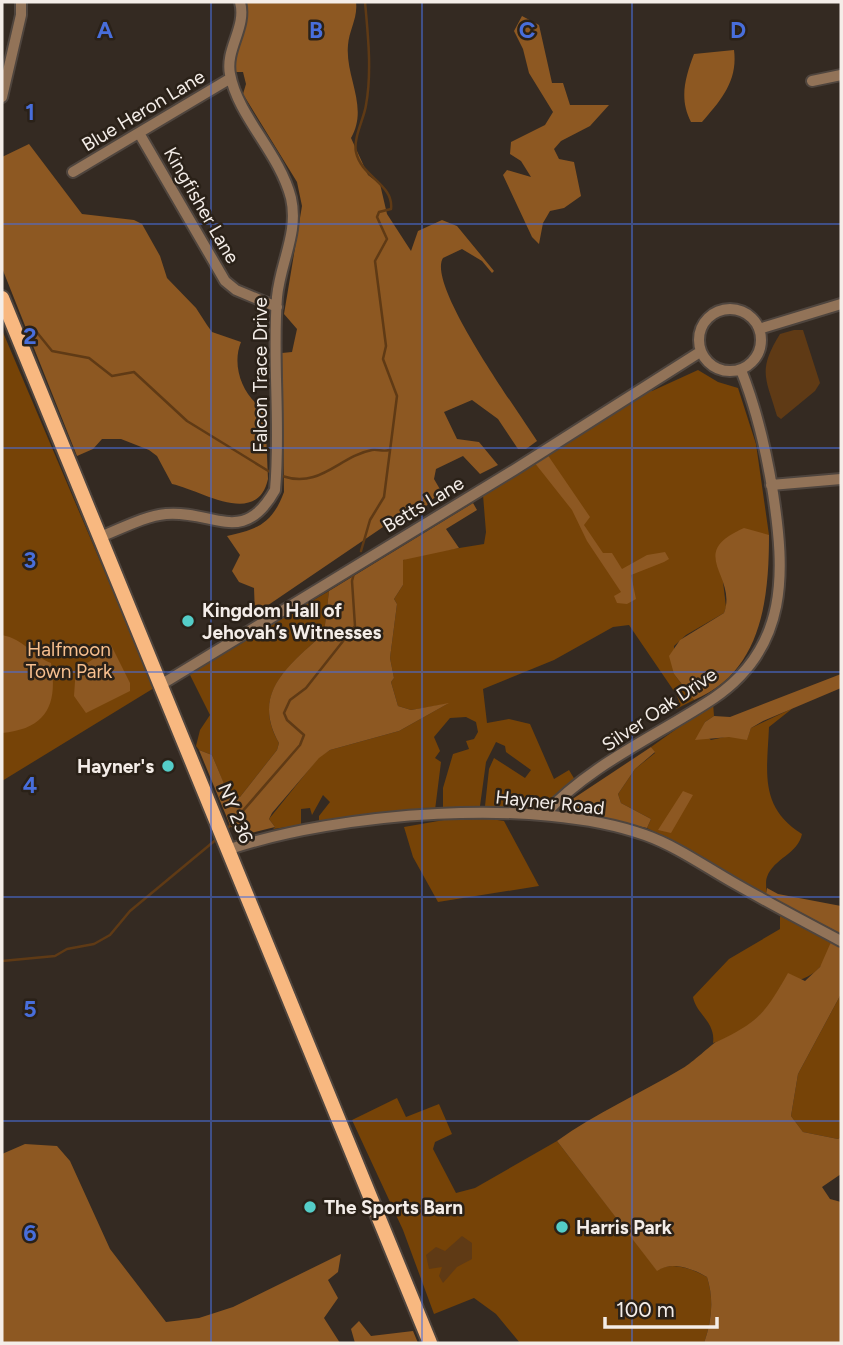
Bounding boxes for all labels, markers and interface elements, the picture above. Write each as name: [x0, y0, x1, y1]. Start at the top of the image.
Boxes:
text: A: [97, 16, 114, 44]
text: B: [309, 16, 323, 44]
text: C: [519, 16, 536, 44]
text: D: [730, 16, 746, 44]
street label: Blue Heron Lane: [78, 65, 209, 156]
text: 1: [25, 98, 35, 126]
street label: Kingfisher Lane: [159, 143, 244, 268]
street label: Falcon Trace Drive: [249, 297, 272, 453]
text: 2: [23, 322, 37, 350]
street label: Betts Lane: [379, 471, 468, 538]
text: 3: [24, 546, 36, 574]
place label: Kingdom Hall of Jehovah’s Witnesses: [202, 599, 381, 644]
marker: Kingdom Hall of Jehovah’s Witnesses: [180, 613, 196, 629]
park label: Halfmoon Town Park: [26, 638, 113, 683]
street label: Silver Oak Drive: [597, 663, 721, 756]
place label: Hayner's: [77, 755, 154, 778]
marker: Hayner's: [160, 758, 176, 774]
text: 4: [23, 771, 37, 799]
street label: NY 236: [213, 780, 258, 847]
street label: Hayner Road: [494, 785, 606, 820]
text: 5: [23, 995, 37, 1023]
place label: The Sports Barn: [324, 1196, 463, 1219]
marker: The Sports Barn: [302, 1199, 318, 1215]
place label: Harris Park: [576, 1216, 673, 1239]
text: 6: [23, 1219, 37, 1247]
marker: Harris Park: [554, 1219, 570, 1235]
scale bar: [605, 1286, 717, 1330]
text: 100 m: [616, 1297, 675, 1322]

